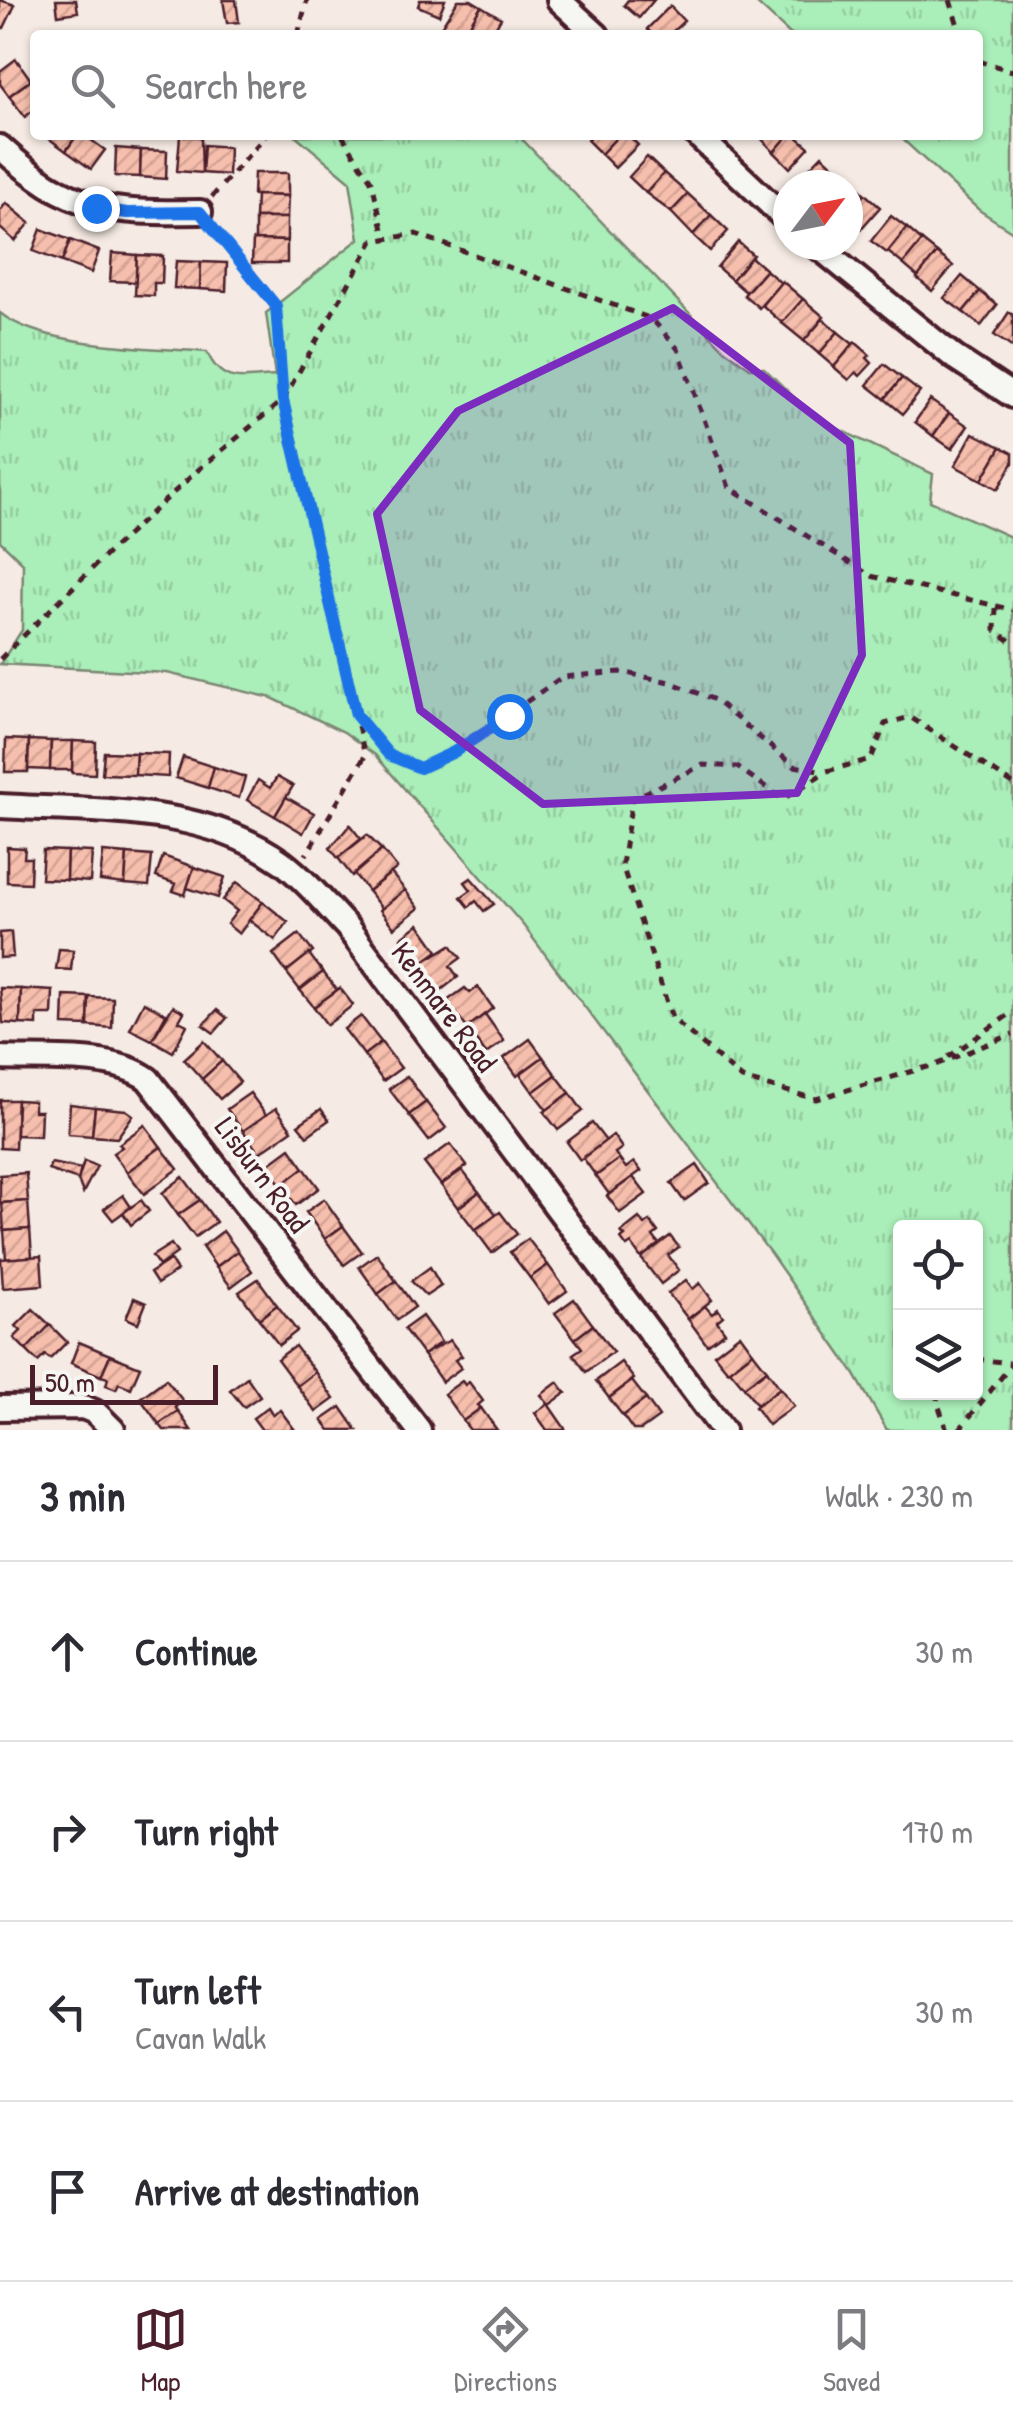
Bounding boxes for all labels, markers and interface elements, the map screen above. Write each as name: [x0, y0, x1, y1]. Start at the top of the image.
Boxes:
search box: [30, 30, 983, 140]
icon: search: [65, 58, 120, 113]
text: Search here: [145, 59, 307, 111]
north arrow: [773, 170, 863, 260]
route end: [74, 186, 120, 232]
route start: [487, 694, 533, 740]
street label: Kenmare Road: [383, 933, 507, 1080]
street label: Lisburn Road: [206, 1108, 320, 1241]
map controls: [893, 1220, 983, 1400]
button: locate: [893, 1220, 983, 1310]
button: layers: [893, 1310, 983, 1400]
scale bar: [30, 1360, 218, 1404]
text: 50 m: [45, 1363, 95, 1401]
text: 3 min: [40, 1467, 125, 1524]
text: Walk · 230 m: [825, 1474, 973, 1517]
icon: ahead: [40, 1624, 95, 1679]
text: Continue: [135, 1625, 257, 1677]
text: 30 m: [915, 1630, 973, 1673]
icon: right: [40, 1804, 95, 1859]
text: Turn right: [135, 1805, 278, 1857]
text: 170 m: [902, 1810, 973, 1853]
text: Turn left: [135, 1964, 260, 2016]
icon: left: [40, 1984, 95, 2039]
text: 30 m: [915, 1990, 973, 2033]
text: Cavan Walk: [135, 2016, 266, 2059]
icon: arrive: [40, 2164, 95, 2219]
text: Arrive at destination: [135, 2165, 419, 2217]
tab: Map: [133, 2302, 188, 2400]
tab: Directions: [454, 2302, 557, 2400]
tab: Saved: [823, 2302, 880, 2400]

